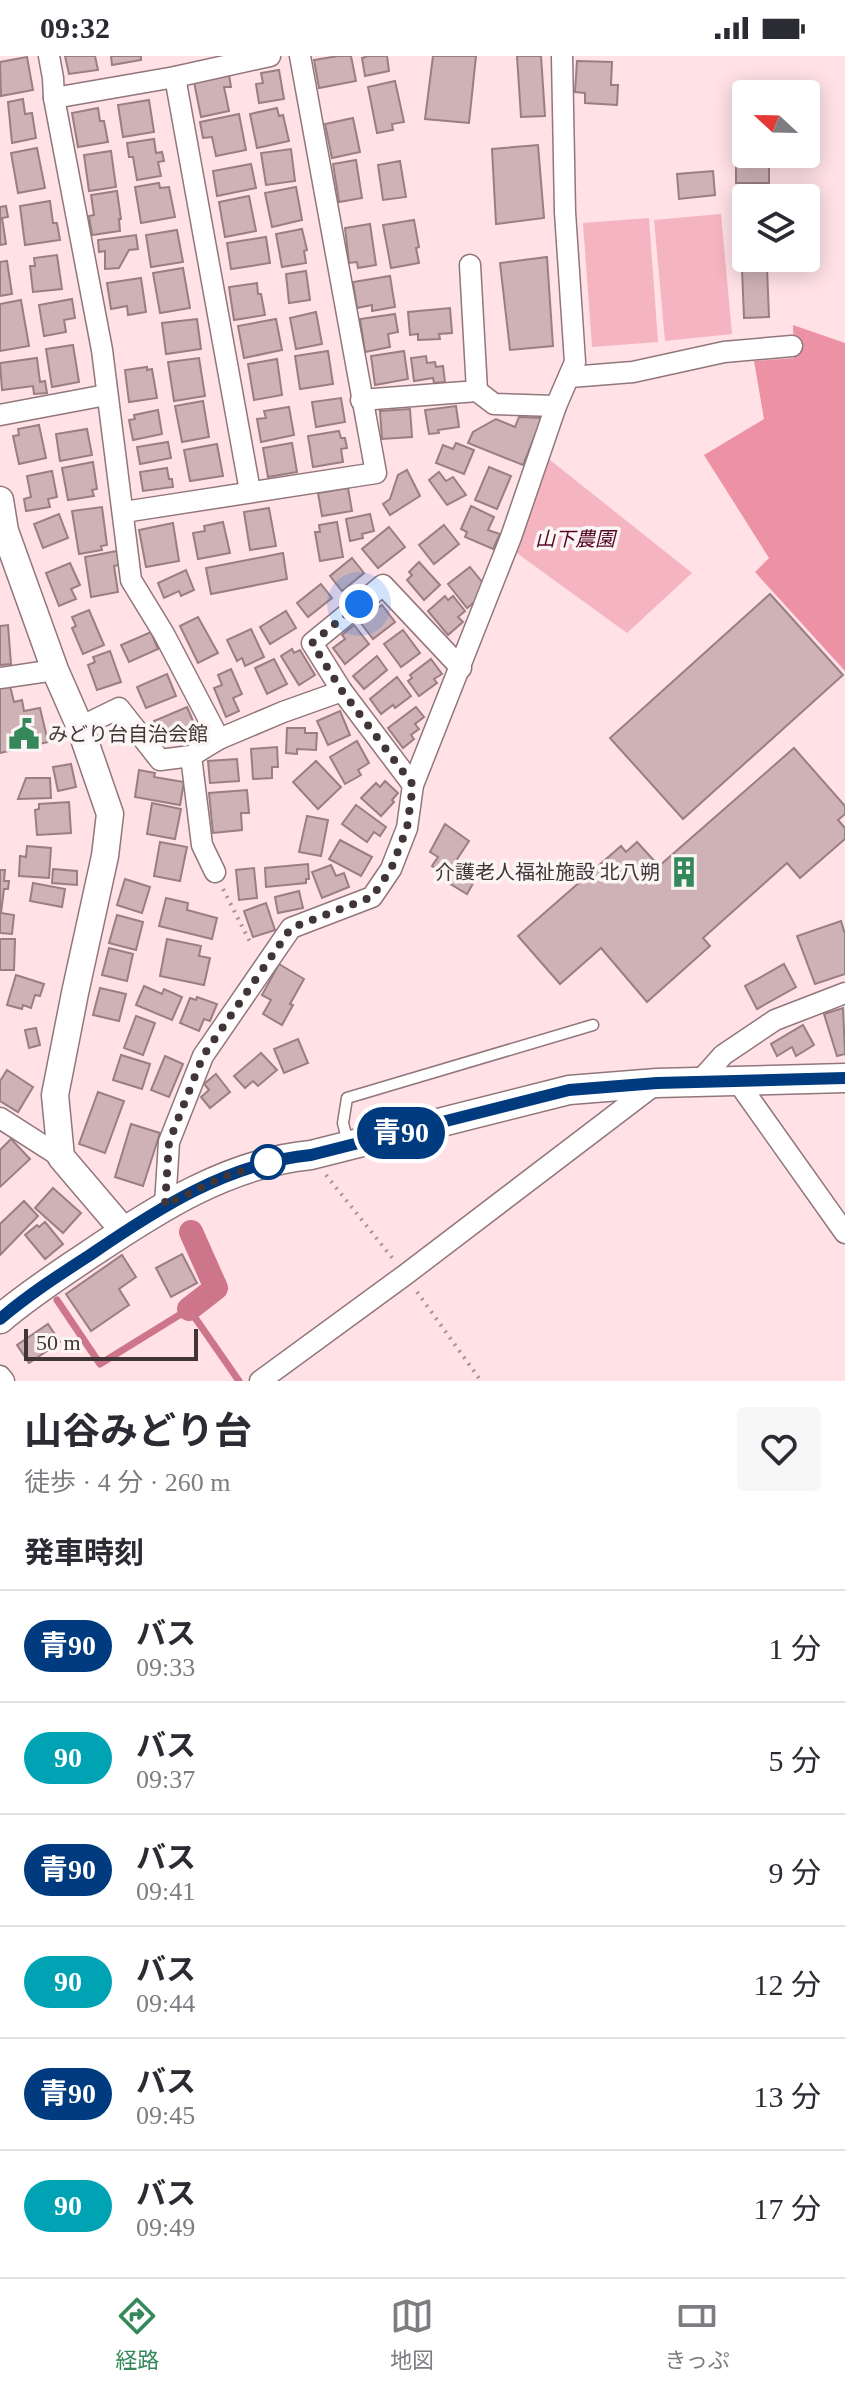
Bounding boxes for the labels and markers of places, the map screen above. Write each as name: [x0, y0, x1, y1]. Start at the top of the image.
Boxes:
public building icon: みどり台自治会館: [7, 717, 41, 751]
place label: みどり台自治会館: [48, 723, 208, 745]
building icon: 介護老人福祉施設 北八朔: [667, 855, 701, 889]
place label: 介護老人福祉施設 北八朔: [435, 861, 660, 883]
unlabelled marker: [251, 1145, 285, 1179]

